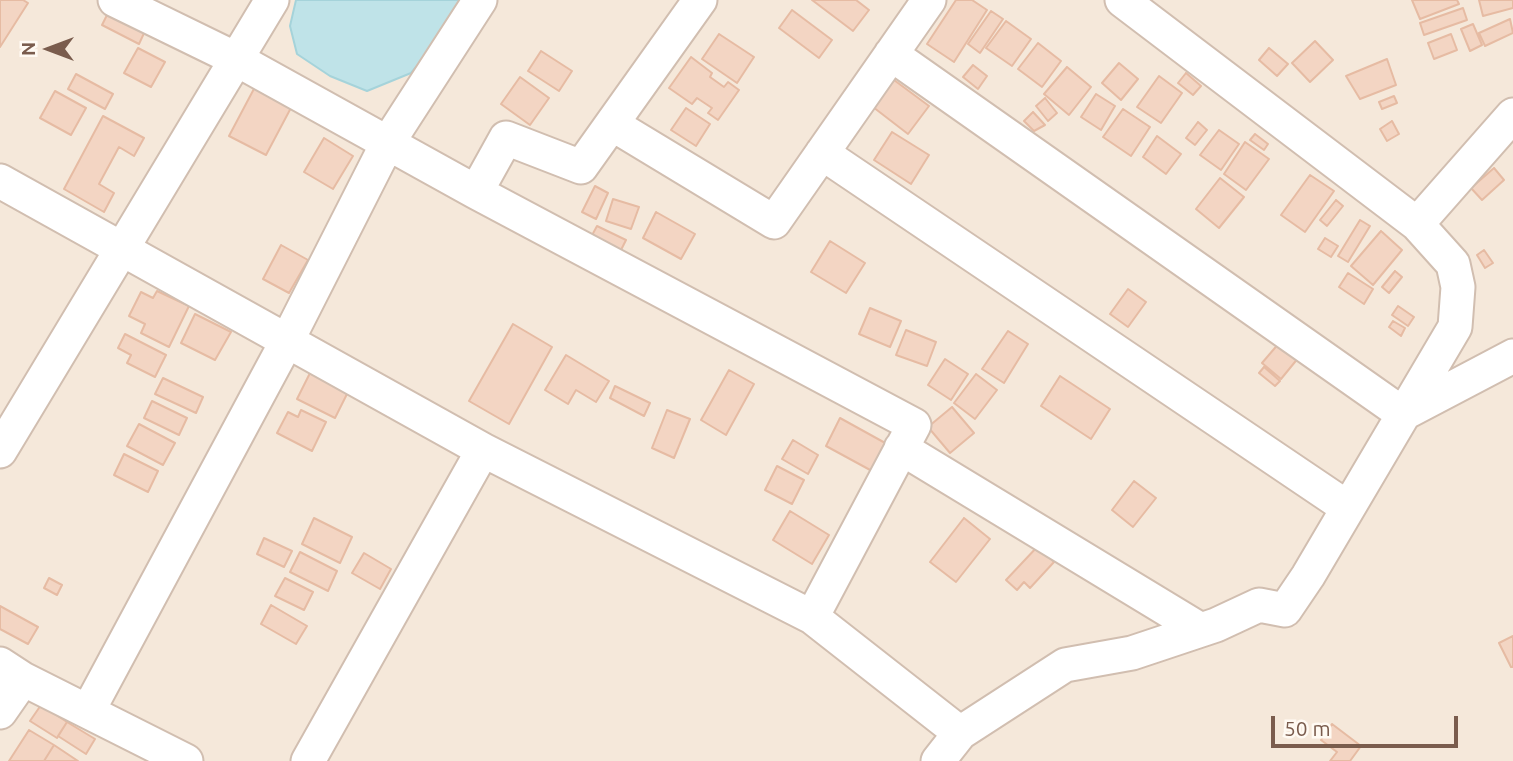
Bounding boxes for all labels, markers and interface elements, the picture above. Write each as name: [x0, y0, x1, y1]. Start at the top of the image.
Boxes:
north arrow: [14, 14, 84, 84]
text: N: [17, 42, 39, 56]
scale bar: [1275, 702, 1462, 746]
text: 50 m: [1284, 716, 1331, 740]

